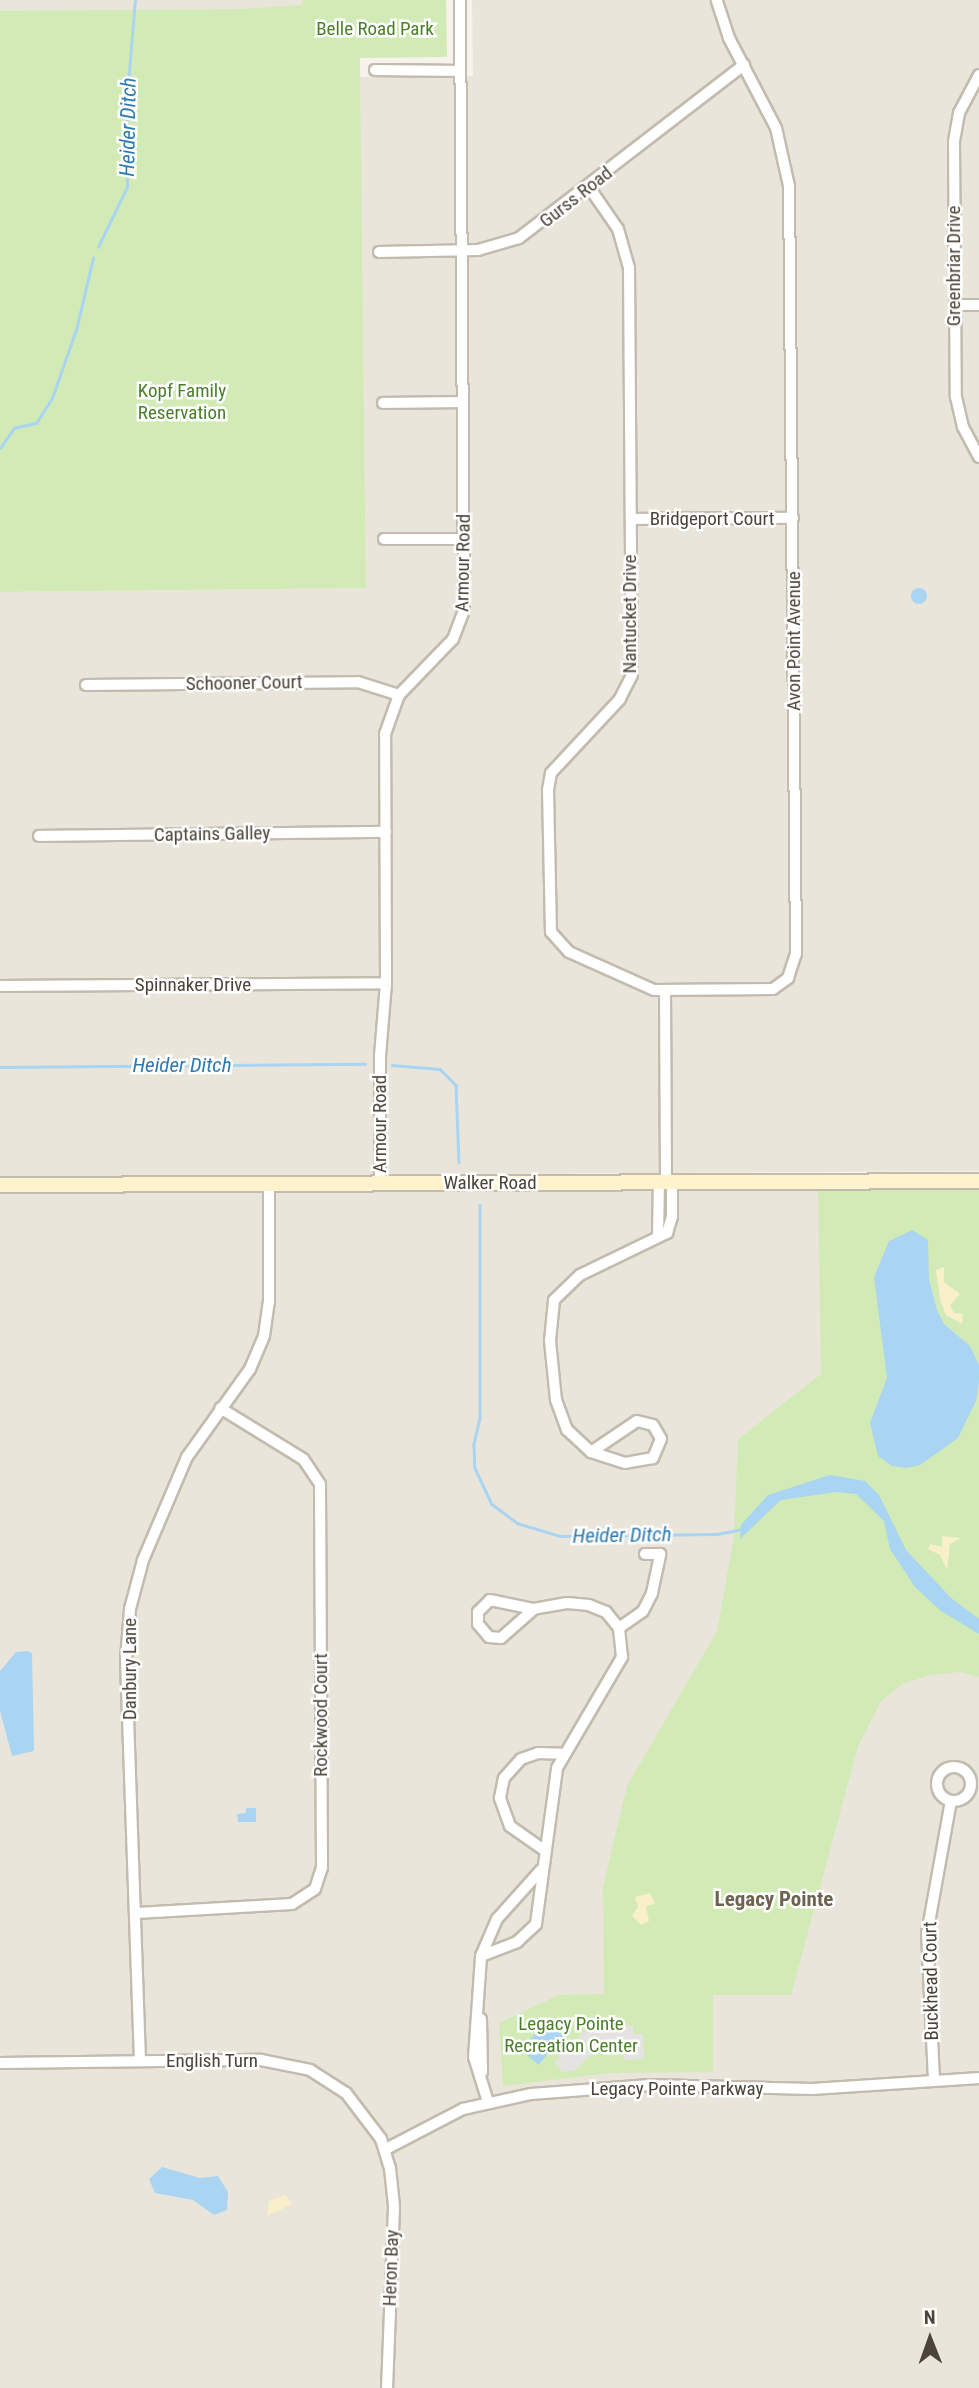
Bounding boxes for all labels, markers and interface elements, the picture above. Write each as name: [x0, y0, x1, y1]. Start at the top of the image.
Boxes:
park label: Belle Road Park: [316, 18, 434, 40]
water label: Heider Ditch: [115, 77, 141, 177]
street label: Gurss Road: [535, 162, 617, 232]
street label: Greenbriar Drive: [943, 206, 965, 326]
park label: Kopf Family Reservation: [138, 380, 226, 424]
street label: Bridgeport Court: [650, 508, 774, 530]
street label: Armour Road: [451, 514, 475, 612]
street label: Nantucket Drive: [619, 555, 641, 673]
street label: Avon Point Avenue: [783, 571, 805, 711]
street label: Schooner Court: [186, 671, 302, 695]
street label: Captains Galley: [154, 822, 270, 846]
street label: Spinnaker Drive: [135, 974, 251, 996]
water label: Heider Ditch: [132, 1052, 232, 1078]
street label: Armour Road: [369, 1075, 391, 1173]
street label: Walker Road: [443, 1172, 537, 1194]
water label: Heider Ditch: [572, 1522, 672, 1548]
street label: Danbury Lane: [119, 1618, 141, 1720]
street label: Rockwood Court: [310, 1653, 332, 1777]
district label: Legacy Pointe: [715, 1886, 833, 1912]
street label: Buckhead Court: [919, 1921, 943, 2041]
park label: Legacy Pointe Recreation Center: [504, 2013, 638, 2057]
street label: English Turn: [166, 2050, 258, 2072]
street label: Legacy Pointe Parkway: [591, 2078, 763, 2100]
street label: Heron Bay: [378, 2229, 404, 2307]
north arrow: [895, 2304, 965, 2374]
text: N: [924, 2306, 936, 2329]

